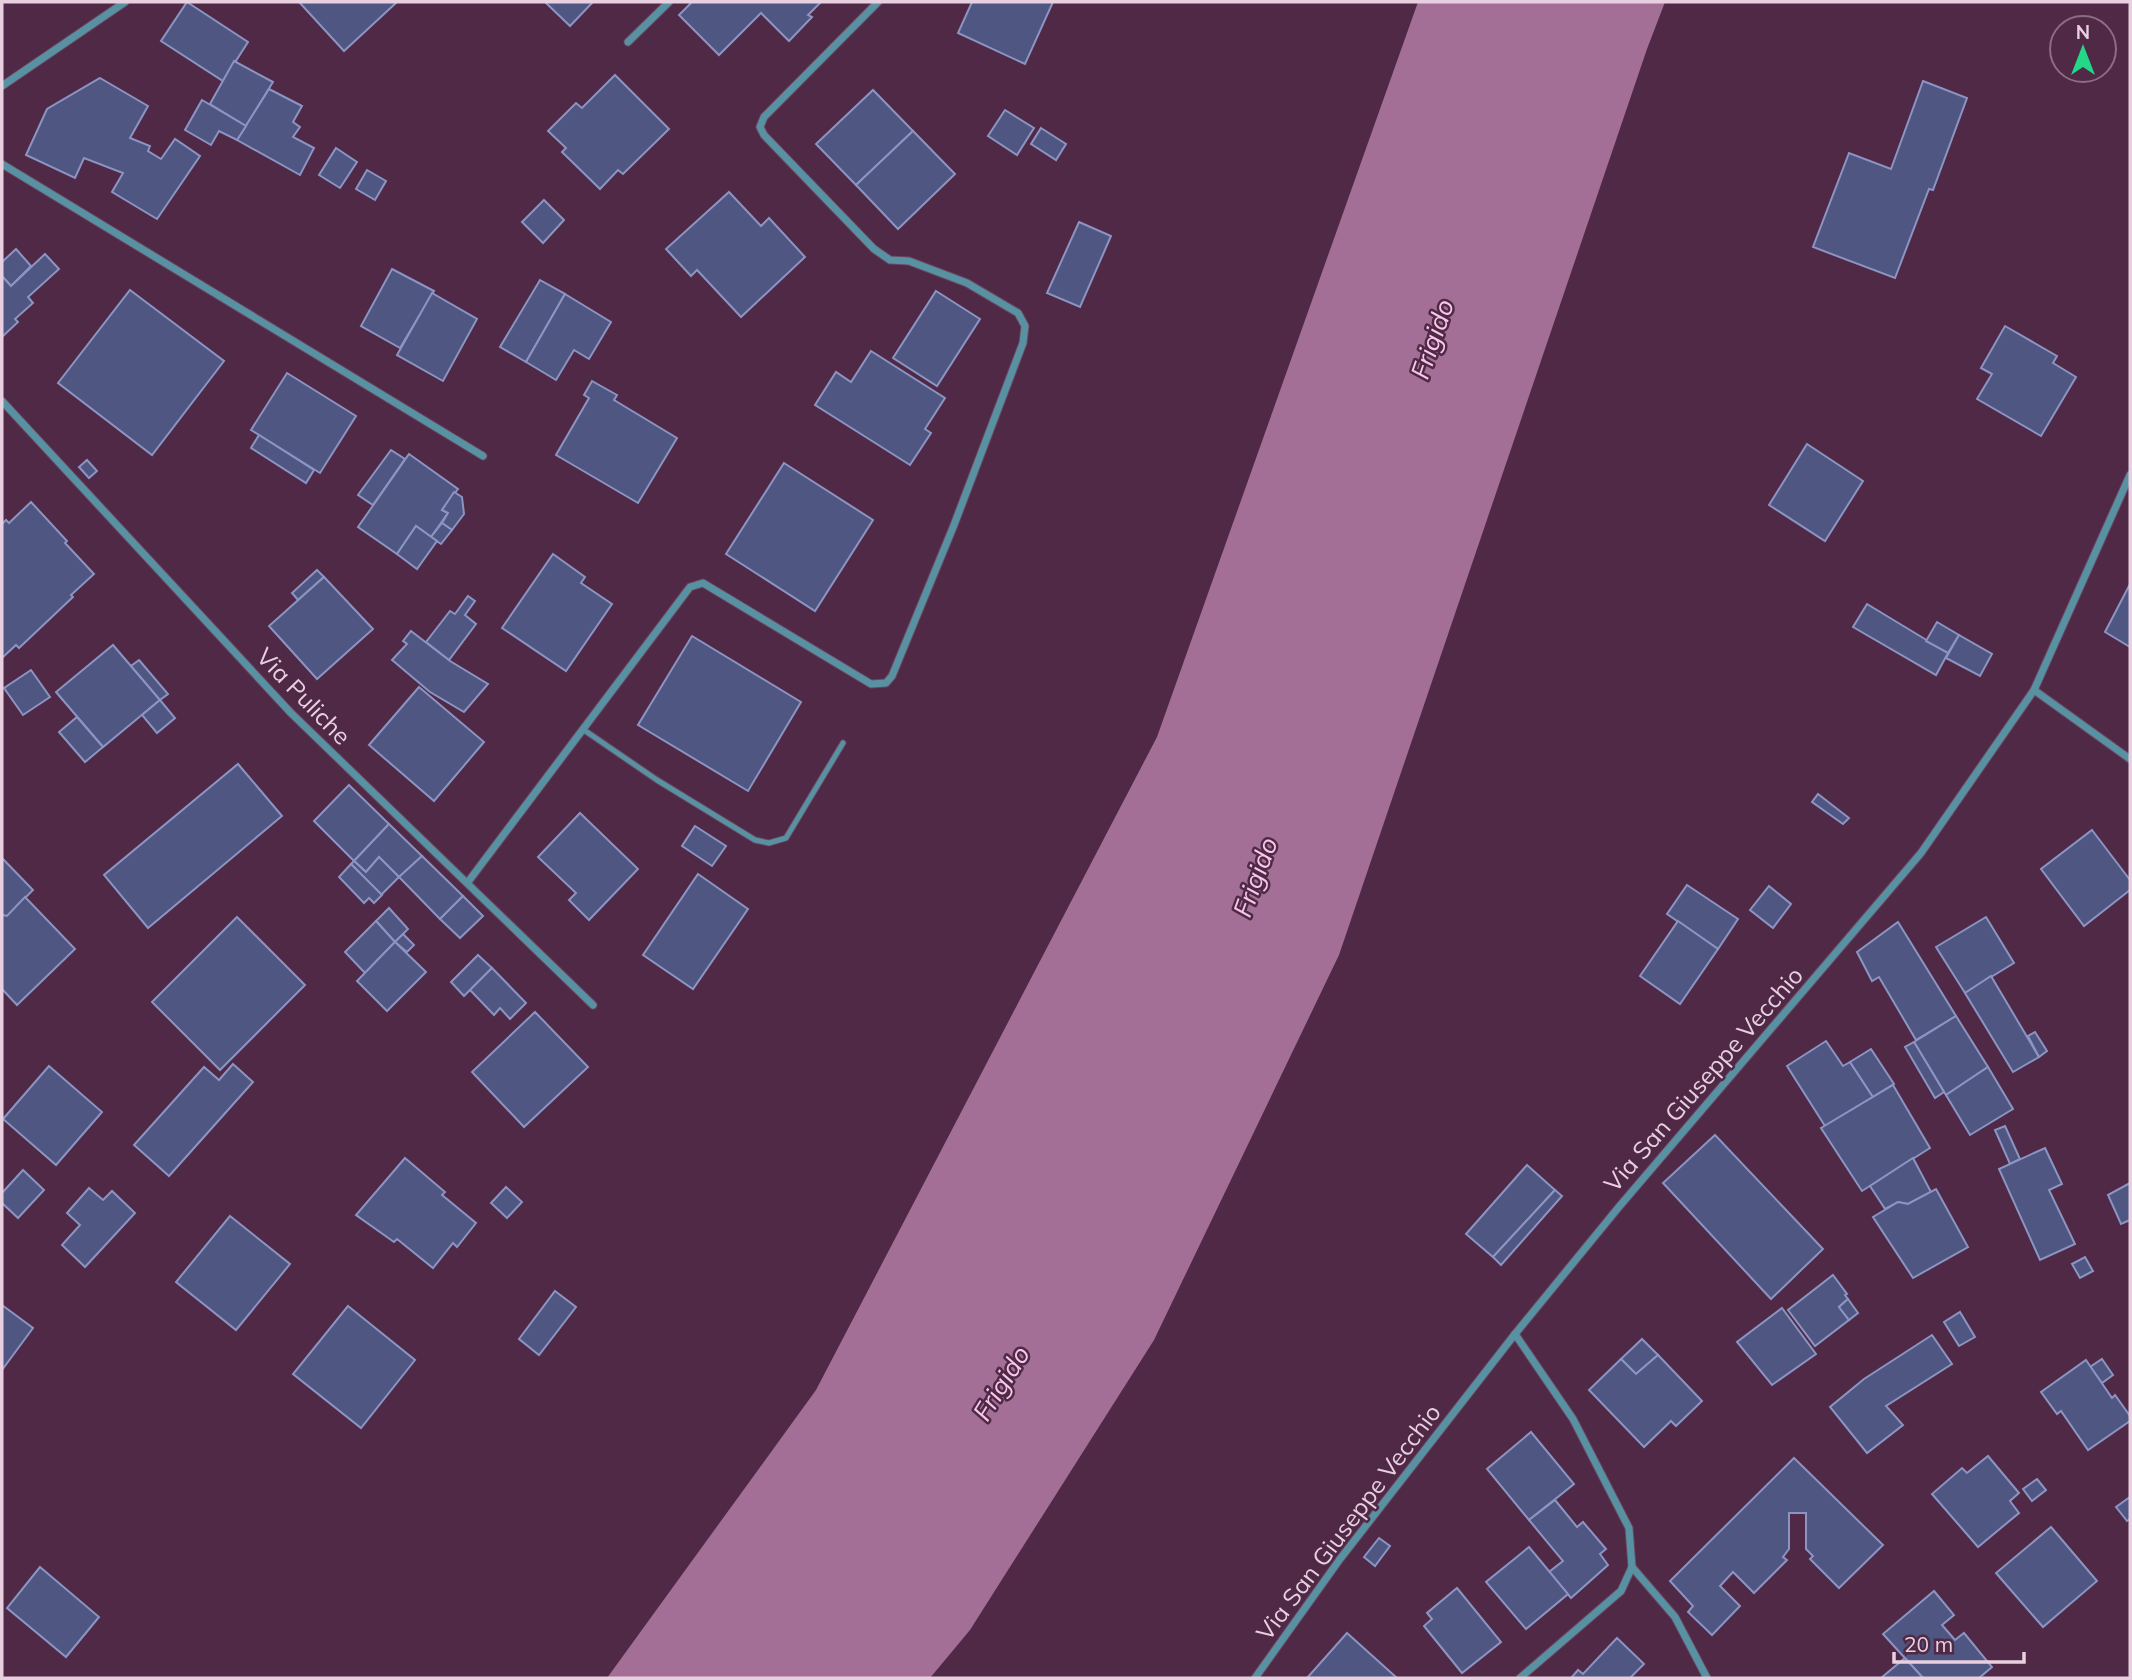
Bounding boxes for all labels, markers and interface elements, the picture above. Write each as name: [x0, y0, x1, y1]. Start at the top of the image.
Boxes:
north arrow: [2048, 14, 2118, 84]
text: N: [2076, 20, 2090, 44]
water label: Frigido: [1403, 295, 1461, 383]
street label: Via Puliche: [251, 641, 357, 751]
water label: Frigido: [1225, 833, 1285, 921]
street label: Via San Giuseppe Vecchio: [1597, 960, 1809, 1198]
water label: Frigido: [965, 1339, 1037, 1427]
street label: Via San Giuseppe Vecchio: [1249, 1398, 1447, 1646]
scale bar: [1894, 1620, 2024, 1664]
text: 20 m: [1904, 1631, 1953, 1657]

